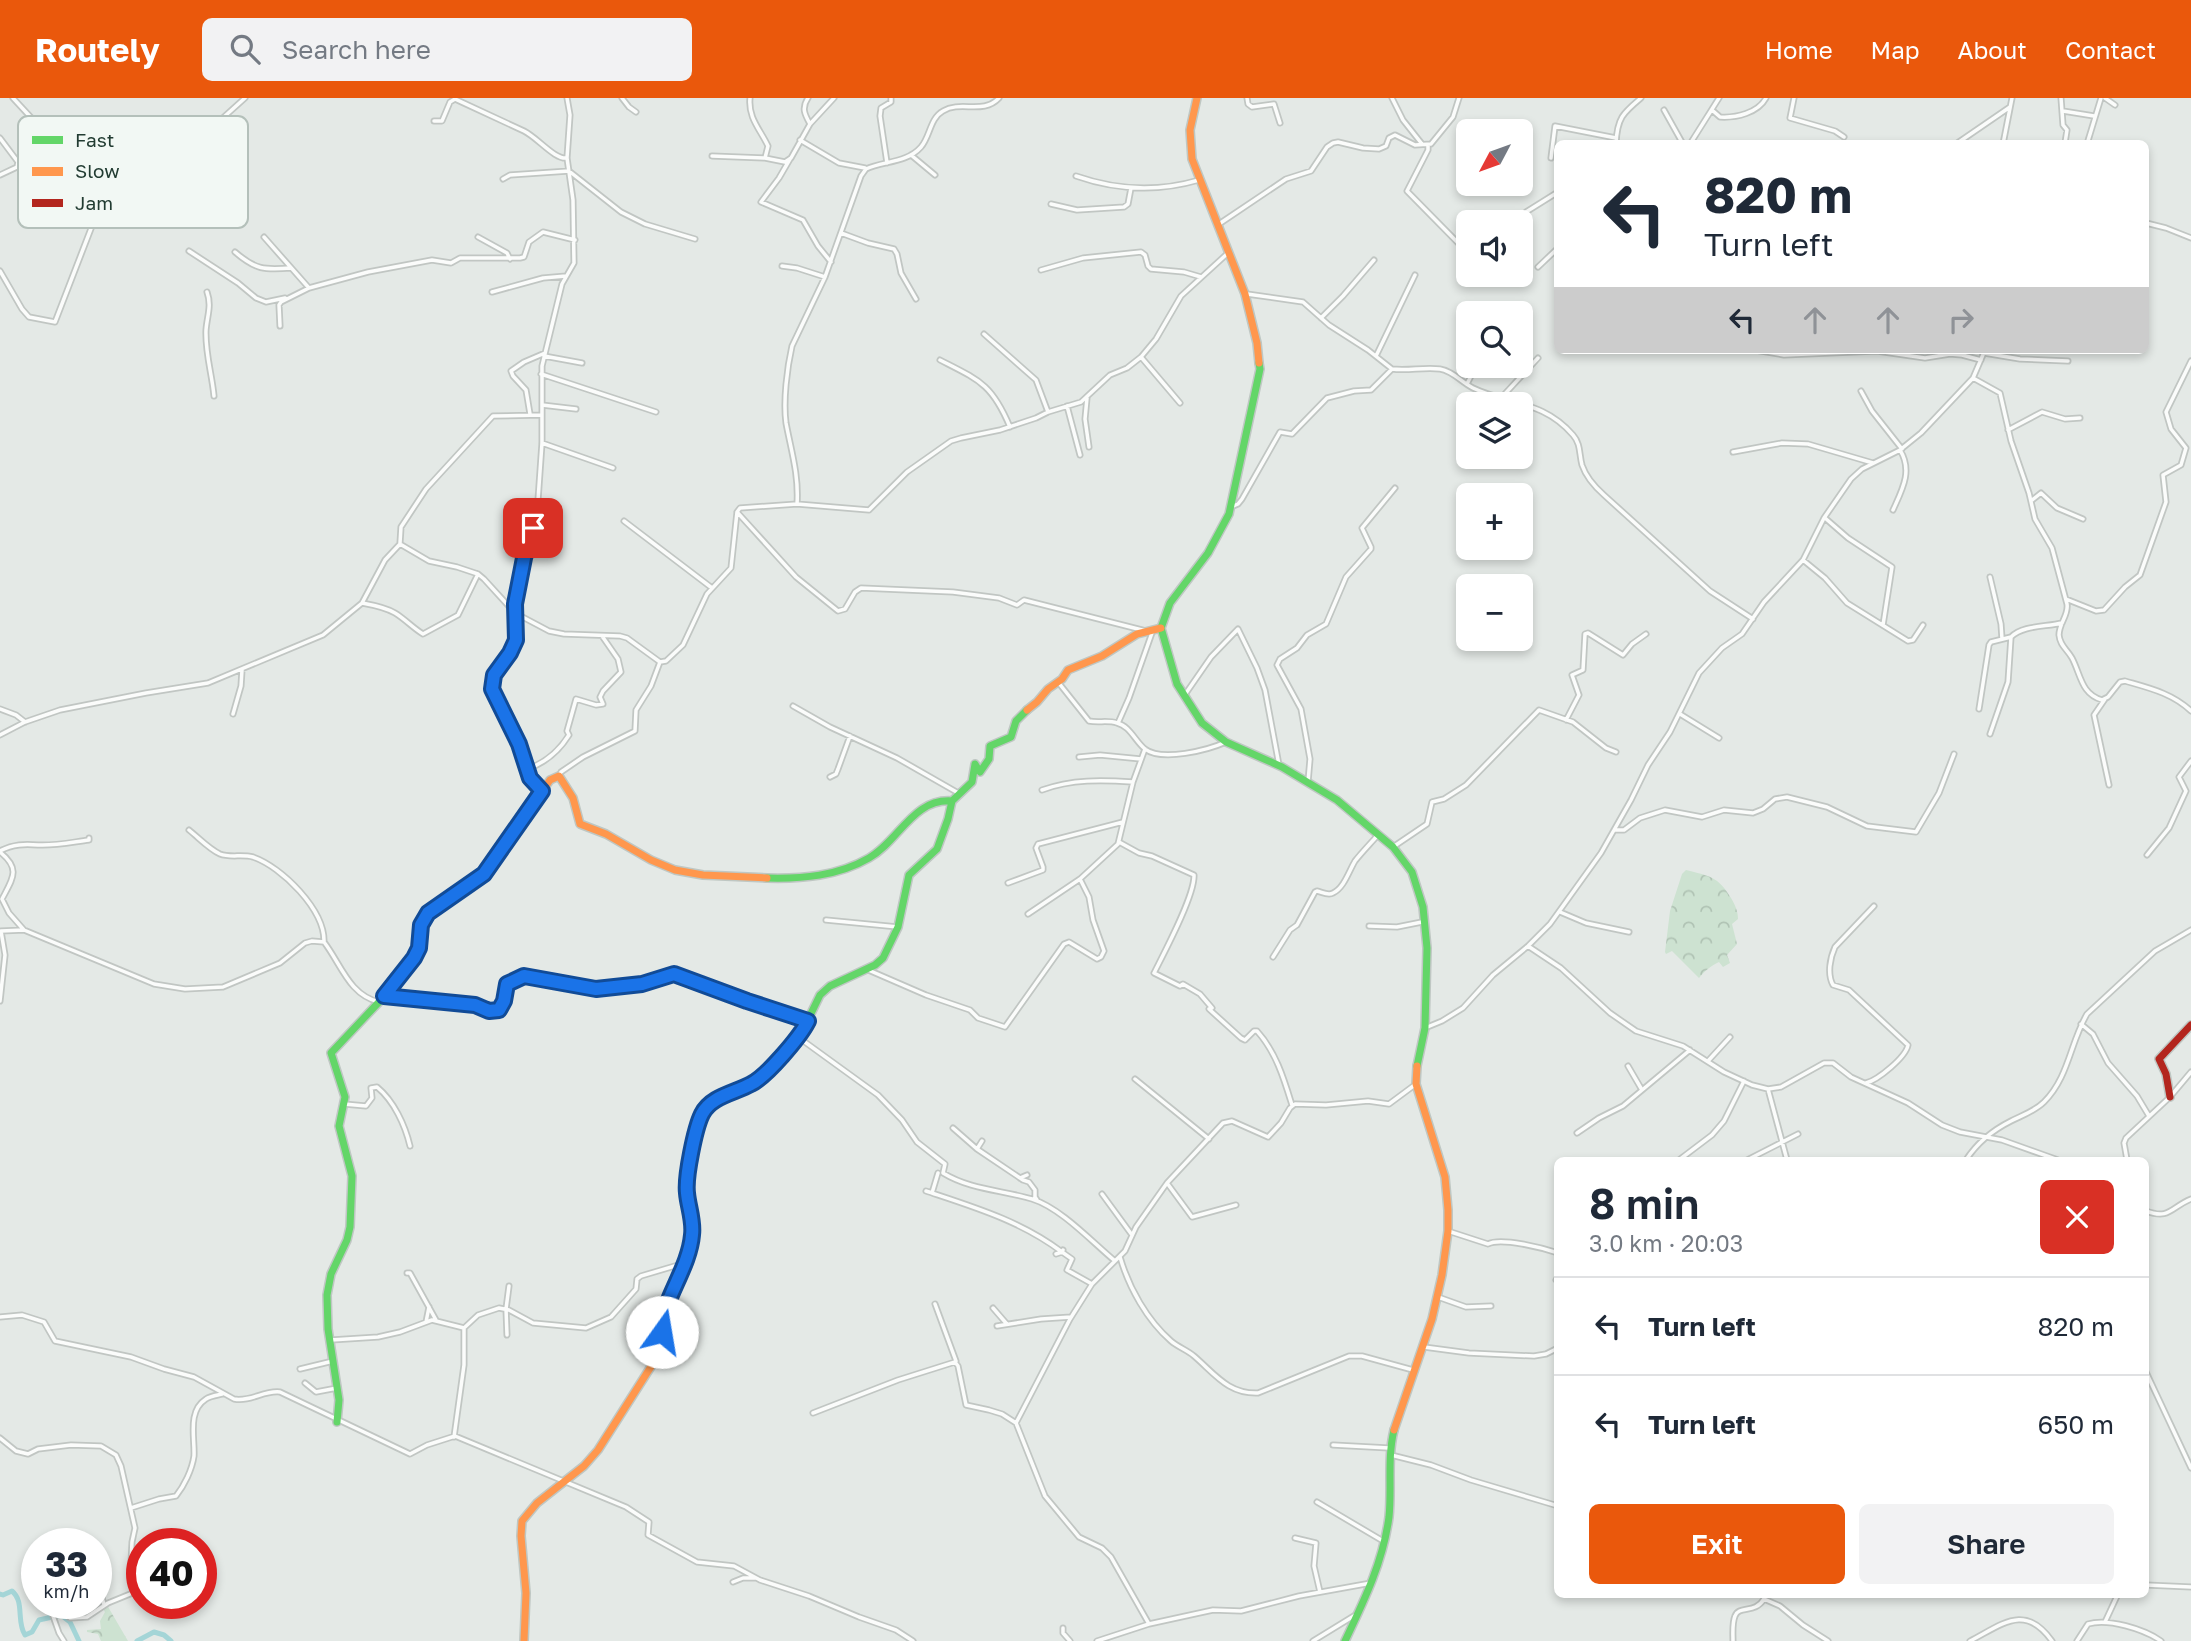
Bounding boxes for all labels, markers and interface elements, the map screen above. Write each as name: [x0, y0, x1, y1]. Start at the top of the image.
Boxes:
search box: [202, 18, 692, 81]
text: Routely: [35, 30, 160, 69]
icon: search: [226, 30, 264, 68]
text: Search here: [282, 34, 431, 65]
text: Home: [1765, 35, 1833, 64]
text: Map: [1871, 35, 1920, 64]
text: About: [1958, 35, 2027, 64]
text: Contact: [2065, 35, 2156, 64]
legend: [18, 116, 248, 228]
north arrow: [1456, 119, 1533, 196]
map controls: [1456, 119, 1533, 651]
text: Fast: [75, 128, 114, 151]
text: Slow: [75, 159, 120, 182]
text: 820 m: [1704, 165, 1852, 224]
icon: left: [1589, 168, 1680, 259]
text: Jam: [75, 191, 113, 214]
button: sound: [1456, 210, 1533, 287]
text: Turn left: [1704, 225, 1833, 263]
button: search: [1456, 301, 1533, 378]
icon: left: [1723, 301, 1761, 339]
icon: ahead: [1796, 301, 1834, 339]
icon: ahead: [1869, 301, 1907, 339]
icon: right: [1942, 301, 1980, 339]
button: layers: [1456, 392, 1533, 469]
button: +: [1456, 483, 1533, 560]
pin: [503, 498, 563, 558]
icon: arrive: [514, 509, 552, 547]
button: −: [1456, 574, 1533, 651]
text: 8 min: [1589, 1178, 1699, 1228]
button: close: [2040, 1180, 2114, 1254]
text: 3.0 km · 20:03: [1589, 1229, 1743, 1257]
position arrow: [625, 1295, 699, 1369]
icon: left: [1589, 1307, 1627, 1345]
text: Turn left: [1648, 1311, 1756, 1342]
text: 820 m: [2037, 1311, 2114, 1342]
icon: left: [1589, 1405, 1627, 1443]
text: Turn left: [1648, 1409, 1756, 1440]
text: 650 m: [2038, 1409, 2114, 1440]
button: Exit: [1589, 1504, 1845, 1584]
button: Share: [1859, 1504, 2114, 1584]
speed limit sign: 40: [126, 1528, 217, 1619]
text: 33: [45, 1543, 88, 1585]
text: km/h: [44, 1580, 89, 1602]

